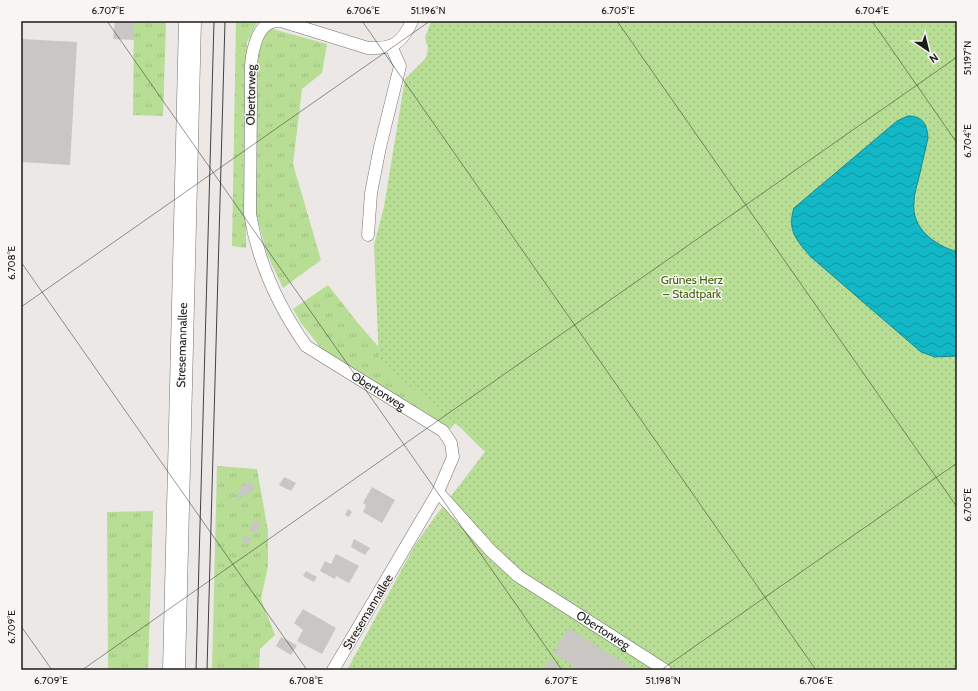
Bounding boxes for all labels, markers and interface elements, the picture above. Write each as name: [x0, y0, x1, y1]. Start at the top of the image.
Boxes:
text: 6.707°E: [91, 4, 125, 17]
text: 6.706°E: [346, 4, 380, 17]
text: 51.196°N: [410, 4, 446, 17]
text: 6.705°E: [601, 4, 635, 17]
text: 6.704°E: [855, 4, 889, 17]
north arrow: [908, 30, 948, 70]
text: 51.197°N: [961, 41, 974, 75]
text: N: [927, 50, 941, 66]
street label: Obertorweg: [242, 63, 259, 126]
text: 6.704°E: [961, 124, 974, 158]
text: 6.708°E: [5, 245, 18, 280]
park label: Grünes Herz – Stadtpark: [661, 272, 724, 301]
street label: Stresemannallee: [173, 302, 190, 388]
street label: Obertorweg: [349, 368, 409, 413]
text: 6.705°E: [961, 488, 974, 522]
street label: Stresemannallee: [339, 571, 396, 652]
street label: Obertorweg: [574, 607, 634, 653]
text: 6.709°E: [5, 610, 18, 644]
text: 6.709°E: [34, 674, 68, 687]
text: 6.708°E: [289, 674, 324, 687]
text: 6.707°E: [544, 674, 578, 687]
text: 51.198°N: [645, 674, 681, 687]
text: 6.706°E: [799, 674, 833, 687]

